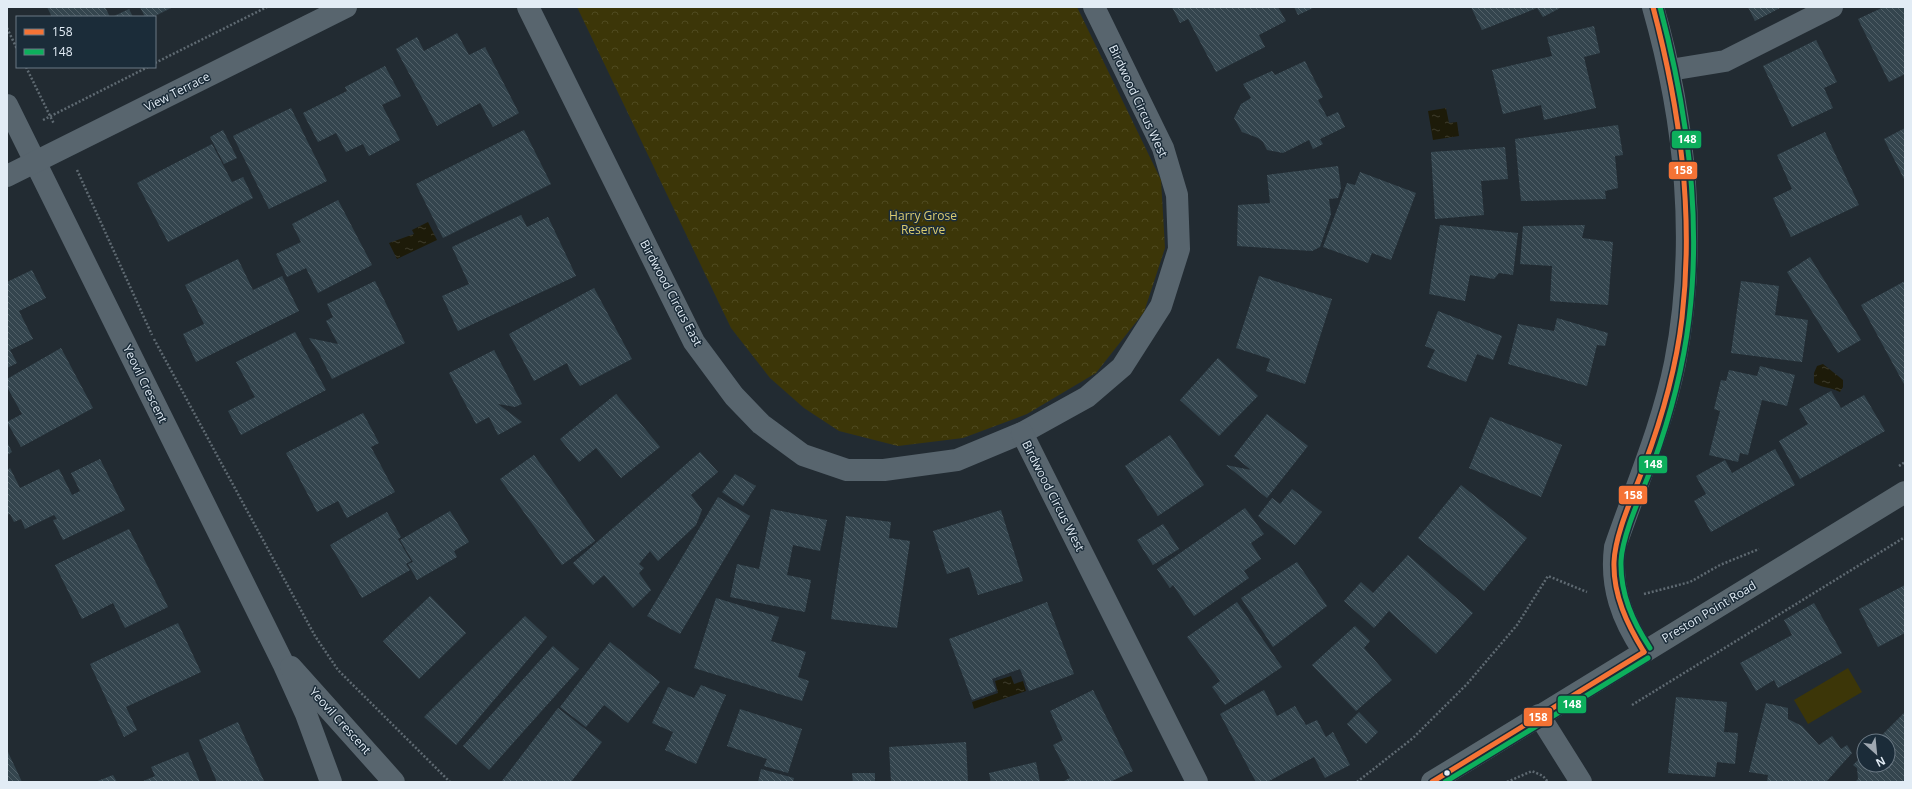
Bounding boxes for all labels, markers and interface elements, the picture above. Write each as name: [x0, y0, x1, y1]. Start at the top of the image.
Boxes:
legend: [16, 16, 156, 68]
text: 158: [52, 23, 73, 40]
street label: Birdwood Circus West: [1105, 42, 1172, 160]
text: 148: [52, 43, 73, 60]
street label: View Terrace: [141, 68, 213, 115]
line badge: 148: [1671, 130, 1702, 149]
text: 148: [1678, 131, 1696, 146]
line badge: 158: [1668, 161, 1698, 180]
text: 158: [1674, 162, 1692, 177]
park label: Harry Grose Reserve: [889, 207, 957, 238]
street label: Birdwood Circus East: [636, 237, 707, 349]
street label: Yeovil Crescent: [119, 342, 172, 426]
street label: Birdwood Circus West: [1018, 437, 1089, 554]
line badge: 148: [1638, 455, 1668, 474]
text: 148: [1644, 456, 1662, 471]
line badge: 158: [1618, 485, 1648, 505]
text: 158: [1624, 487, 1642, 502]
street label: Preston Point Road: [1658, 577, 1759, 647]
street label: Yeovil Crescent: [306, 683, 375, 758]
line badge: 148: [1557, 695, 1587, 714]
text: 148: [1563, 696, 1581, 711]
line badge: 158: [1523, 707, 1553, 727]
text: 158: [1529, 709, 1547, 724]
north arrow: [1856, 733, 1896, 773]
text: N: [1873, 754, 1888, 771]
unlabelled marker: [1442, 768, 1452, 778]

